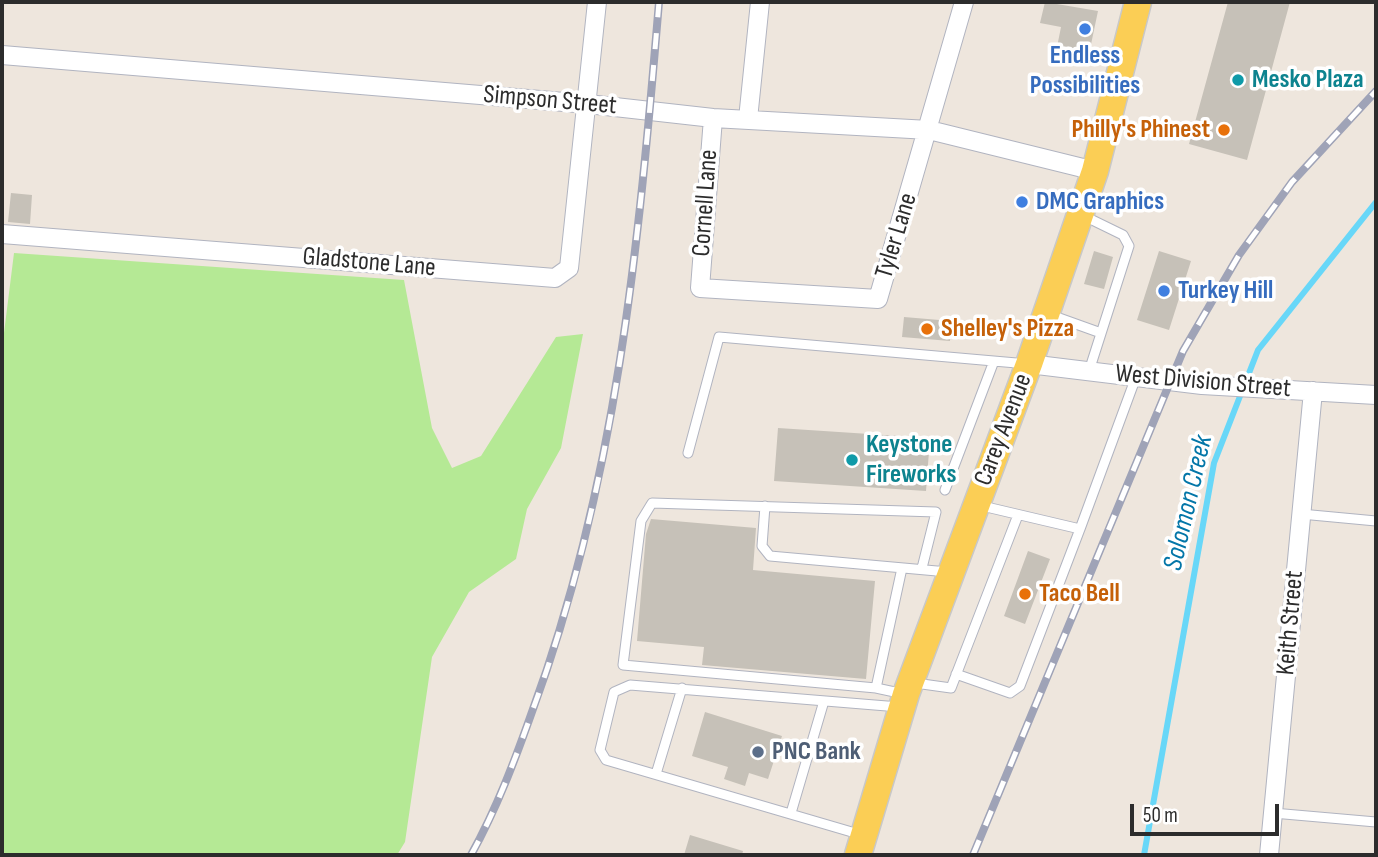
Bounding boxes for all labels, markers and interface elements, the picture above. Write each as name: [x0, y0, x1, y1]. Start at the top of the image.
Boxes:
marker: Endless Possibilities: [1077, 21, 1093, 37]
place label: Endless Possibilities: [1030, 40, 1140, 102]
place label: Mesko Plaza: [1252, 64, 1364, 96]
marker: Mesko Plaza: [1230, 72, 1246, 88]
street label: Simpson Street: [482, 80, 618, 122]
place label: Philly's Phinest: [1071, 114, 1210, 146]
marker: Philly's Phinest: [1216, 122, 1232, 138]
street label: Cornell Lane: [687, 148, 725, 258]
place label: DMC Graphics: [1036, 186, 1164, 218]
street label: Tyler Lane: [869, 190, 925, 282]
marker: DMC Graphics: [1014, 194, 1030, 210]
street label: Gladstone Lane: [301, 242, 437, 284]
place label: Turkey Hill: [1178, 275, 1273, 307]
marker: Turkey Hill: [1156, 283, 1172, 299]
place label: Shelley's Pizza: [941, 313, 1074, 345]
marker: Shelley's Pizza: [919, 321, 935, 337]
street label: West Division Street: [1114, 359, 1292, 405]
street label: Carey Avenue: [968, 370, 1040, 490]
place label: Keystone Fireworks: [866, 429, 956, 490]
water label: Solomon Creek: [1157, 432, 1221, 574]
marker: Keystone Fireworks: [844, 452, 860, 468]
street label: Keith Street: [1271, 570, 1311, 676]
place label: Taco Bell: [1039, 578, 1120, 610]
marker: Taco Bell: [1017, 586, 1033, 602]
place label: PNC Bank: [772, 736, 861, 768]
marker: PNC Bank: [750, 744, 766, 760]
scale bar: [1133, 790, 1282, 834]
text: 50 m: [1143, 803, 1178, 828]

